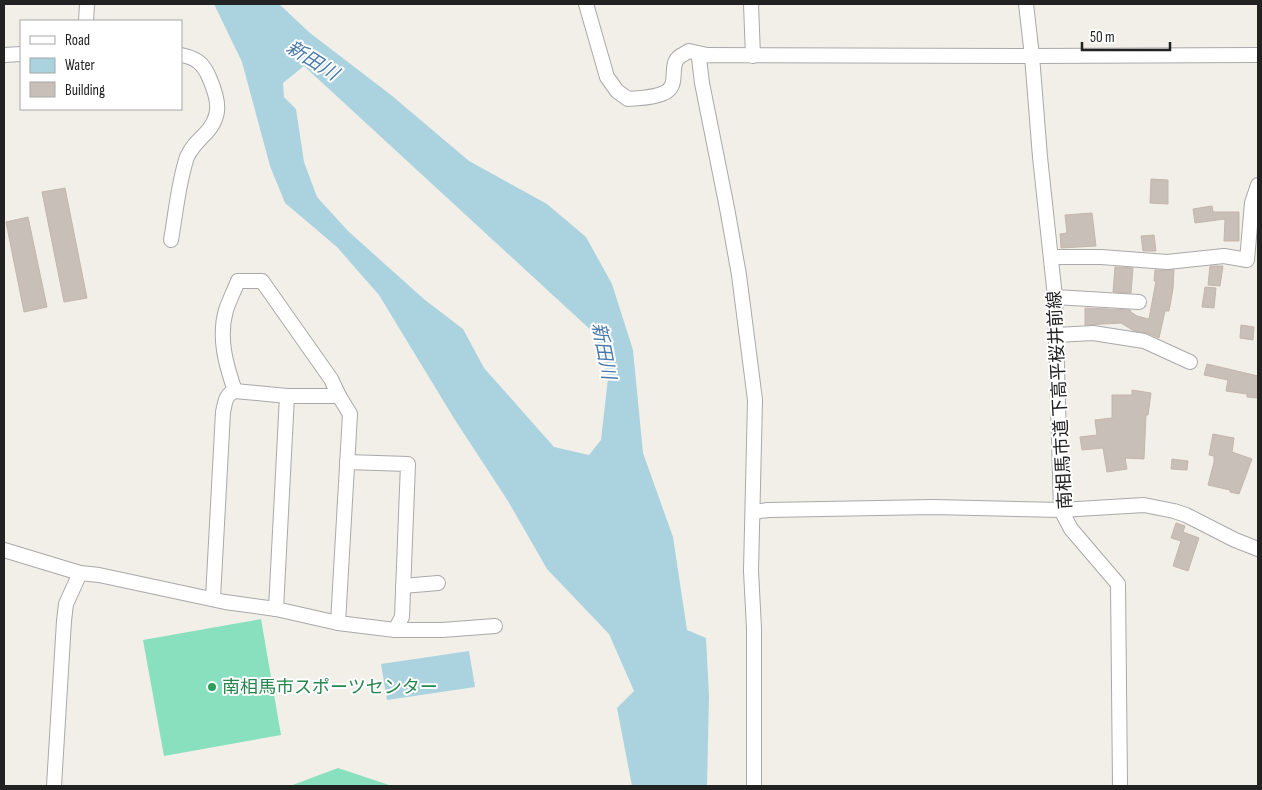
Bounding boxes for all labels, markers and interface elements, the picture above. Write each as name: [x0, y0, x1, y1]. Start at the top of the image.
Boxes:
legend: [20, 20, 182, 110]
scale bar: [1082, 20, 1170, 52]
text: 50 m: [1090, 28, 1115, 47]
text: Road: [65, 31, 90, 50]
water label: 新田川: [282, 36, 344, 87]
text: Water: [65, 56, 96, 75]
text: Building: [65, 81, 105, 100]
street label: 南相馬市道 下高平桜井前線: [1044, 290, 1076, 510]
water label: 新田川: [586, 321, 620, 383]
place label: 南相馬市スポーツセンター: [222, 677, 438, 698]
marker: 南相馬市スポーツセンター: [206, 681, 218, 693]

